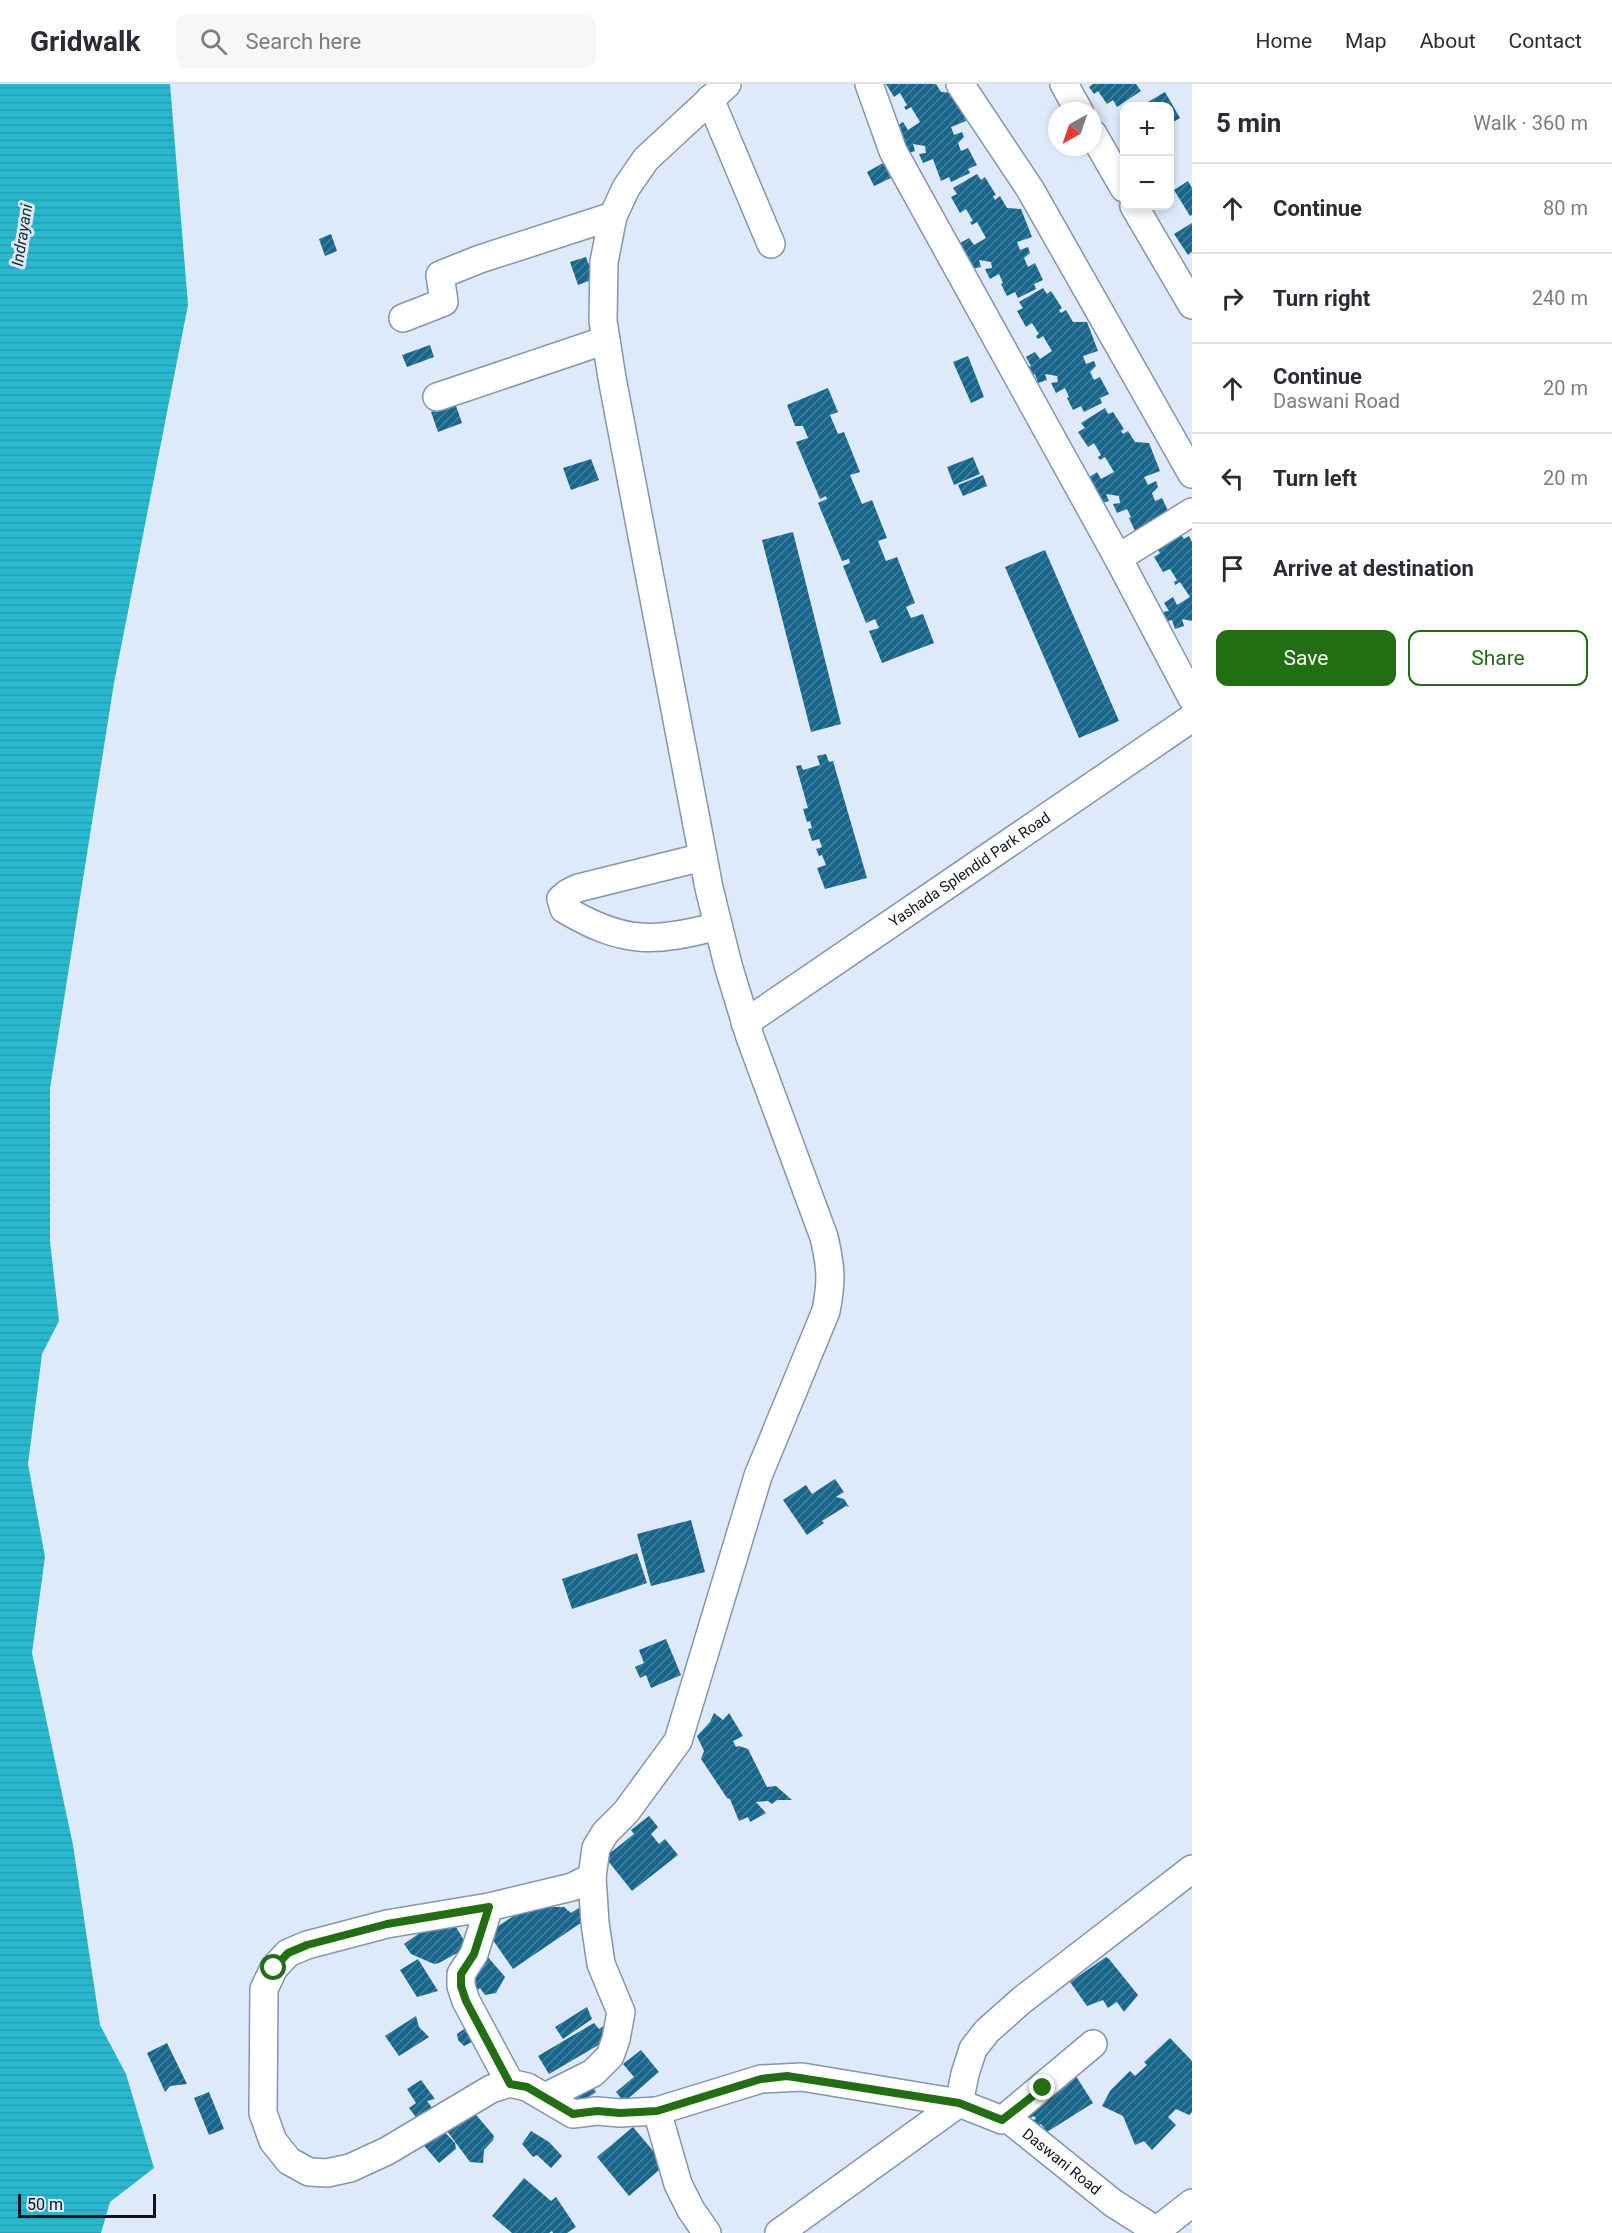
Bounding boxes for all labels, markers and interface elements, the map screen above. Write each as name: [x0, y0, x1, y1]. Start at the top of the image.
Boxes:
search box: [176, 14, 596, 68]
text: Gridwalk: [30, 25, 140, 58]
icon: search: [197, 25, 230, 58]
text: Search here: [245, 29, 361, 54]
text: Home: [1256, 29, 1312, 53]
text: Map: [1345, 29, 1387, 53]
text: About: [1420, 29, 1476, 53]
text: Contact: [1509, 29, 1582, 53]
north arrow: [1048, 102, 1102, 156]
map controls: [1120, 102, 1174, 210]
button: +: [1120, 102, 1174, 156]
text: 5 min: [1216, 108, 1281, 138]
text: Walk · 360 m: [1473, 111, 1588, 135]
button: −: [1120, 156, 1174, 210]
icon: ahead: [1216, 192, 1249, 225]
text: Continue: [1273, 196, 1362, 221]
text: 80 m: [1543, 196, 1588, 220]
water label: Indrayani: [8, 202, 36, 268]
icon: right: [1216, 282, 1249, 315]
text: Turn right: [1273, 286, 1370, 311]
text: 240 m: [1532, 286, 1588, 310]
text: Continue: [1273, 364, 1362, 389]
icon: ahead: [1216, 372, 1249, 405]
text: 20 m: [1543, 376, 1588, 400]
text: Daswani Road: [1273, 389, 1400, 413]
icon: left: [1216, 462, 1249, 495]
text: Turn left: [1273, 466, 1357, 491]
text: 20 m: [1543, 466, 1588, 490]
icon: arrive: [1216, 552, 1249, 585]
text: Arrive at destination: [1273, 556, 1474, 581]
button: Save: [1216, 630, 1396, 686]
button: Share: [1408, 630, 1588, 686]
street label: Yashada Splendid Park Road: [886, 808, 1054, 931]
route start: [260, 1954, 286, 1980]
route end: [1029, 2074, 1055, 2100]
street label: Daswani Road: [1019, 2125, 1104, 2199]
scale bar: [18, 2191, 156, 2218]
text: 50 m: [27, 2195, 63, 2214]

